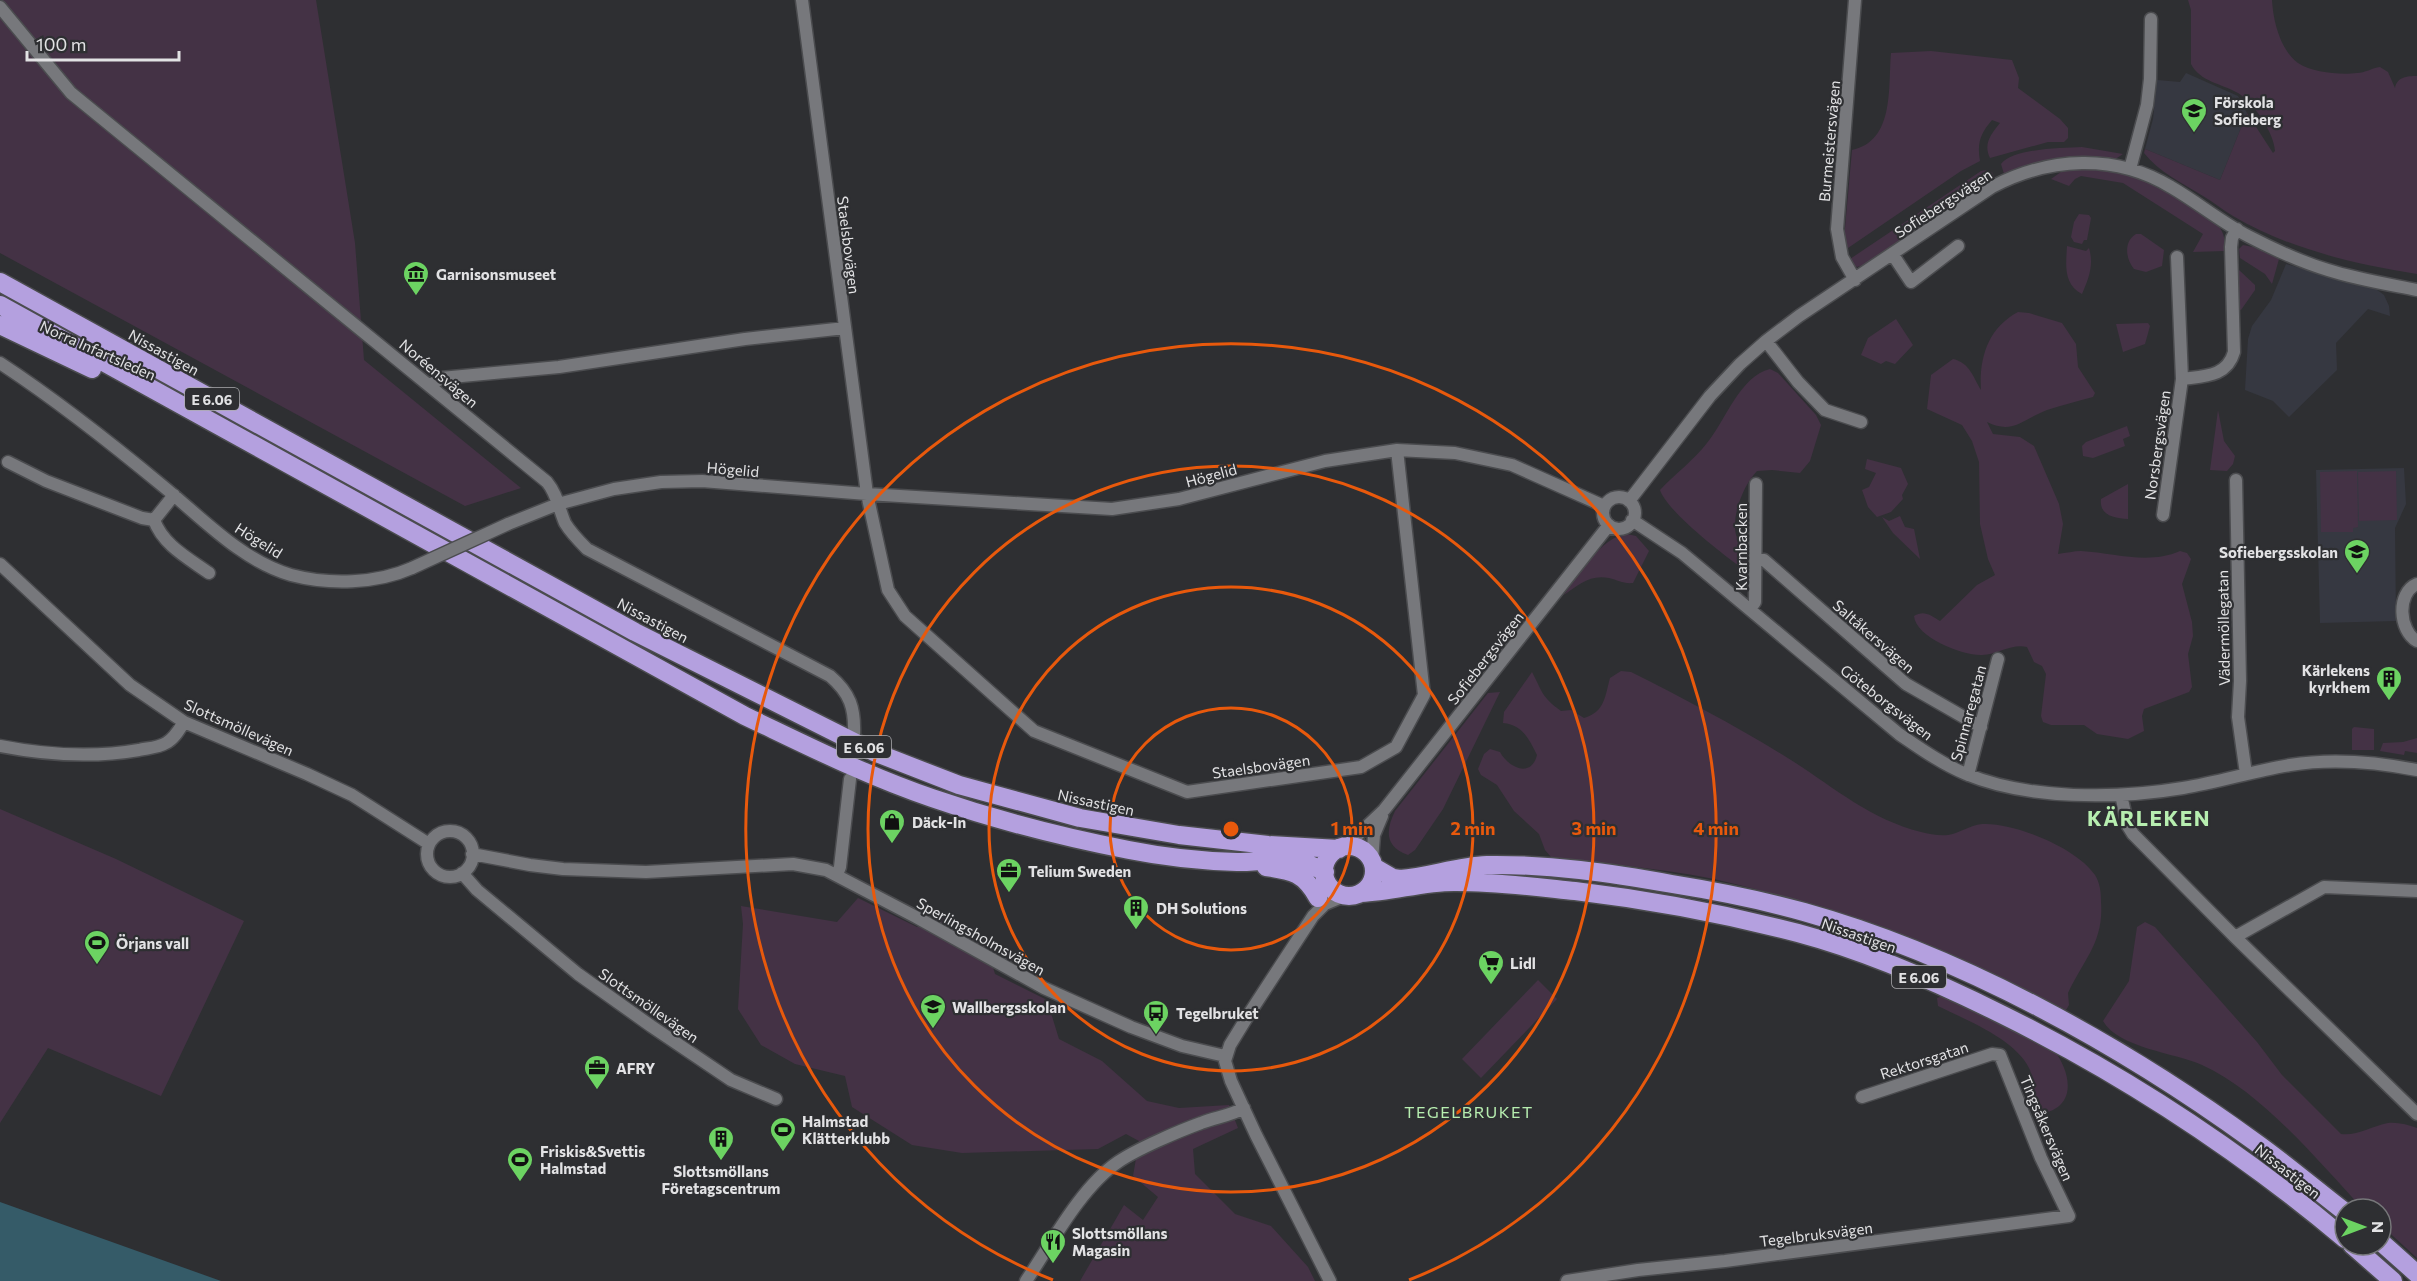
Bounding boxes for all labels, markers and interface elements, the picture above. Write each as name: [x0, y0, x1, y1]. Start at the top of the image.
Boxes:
scale bar: [27, 24, 178, 62]
text: 100 m: [36, 33, 86, 55]
street label: Burmeistersvägen: [1815, 80, 1843, 202]
place label: Förskola Sofieberg: [2214, 93, 2281, 128]
school or university icon: Förskola Sofieberg: [2179, 96, 2209, 134]
street label: Sofiebergsvägen: [1891, 165, 1995, 241]
street label: Staelsbovägen: [834, 195, 864, 295]
museum icon: Garnisonsmuseet: [401, 259, 431, 297]
place label: Garnisonsmuseet: [436, 265, 556, 283]
street label: Norra Infartsleden: [37, 316, 159, 384]
street label: Nissastigen: [126, 325, 202, 379]
street label: Noréensvägen: [396, 335, 482, 411]
road number: E 6.06: [185, 388, 239, 410]
street label: Norsbergsvägen: [2140, 389, 2174, 501]
street label: Högelid: [706, 458, 760, 480]
street label: Högelid: [1183, 460, 1239, 490]
street label: Kvarnbacken: [1732, 503, 1750, 591]
street label: Högelid: [232, 518, 286, 562]
school or university icon: Sofiebergsskolan: [2342, 537, 2372, 575]
place label: Sofiebergsskolan: [2219, 543, 2338, 561]
street label: Vädermöllegatan: [2213, 570, 2233, 686]
street label: Nissastigen: [614, 594, 692, 646]
street label: Saltåkersvägen: [1829, 596, 1919, 676]
street label: Sofiebergsvägen: [1443, 608, 1527, 708]
street label: Göteborgsvägen: [1837, 660, 1937, 744]
place label: Kärlekens kyrkhem: [2302, 661, 2370, 696]
street label: Spinnaregatan: [1947, 663, 1989, 763]
building icon: Kärlekens kyrkhem: [2374, 664, 2404, 702]
street label: Slottsmöllevägen: [182, 695, 296, 759]
road number: E 6.06: [837, 736, 891, 758]
street label: Staelsbovägen: [1211, 750, 1311, 782]
street label: Nissastigen: [1056, 785, 1136, 819]
district label: KÄRLEKEN: [2087, 805, 2211, 830]
shop icon: Däck-In: [877, 807, 907, 845]
place label: Däck-In: [912, 813, 966, 831]
text: 1 min: [1331, 817, 1373, 839]
text: 2 min: [1451, 817, 1495, 839]
text: 3 min: [1571, 817, 1617, 839]
text: 4 min: [1693, 817, 1739, 839]
centre of rings: [1221, 819, 1241, 839]
office icon: Telium Sweden: [994, 856, 1024, 894]
place label: Telium Sweden: [1028, 862, 1131, 880]
street label: Sperlingsholmsvägen: [914, 893, 1048, 979]
building icon: DH Solutions: [1121, 893, 1151, 931]
place label: DH Solutions: [1156, 899, 1247, 917]
street label: Nissastigen: [1819, 914, 1899, 956]
sports icon: Örjans vall: [82, 928, 112, 966]
place label: Örjans vall: [116, 934, 189, 952]
supermarket icon: Lidl: [1476, 948, 1506, 986]
place label: Lidl: [1510, 954, 1536, 972]
street label: Slottsmöllevägen: [596, 964, 702, 1046]
road number: E 6.06: [1892, 966, 1946, 988]
school or university icon: Wallbergsskolan: [918, 992, 948, 1030]
place label: Wallbergsskolan: [952, 998, 1066, 1016]
bus stop icon: Tegelbruket: [1141, 998, 1171, 1036]
place label: Tegelbruket: [1176, 1004, 1259, 1022]
street label: Rektorsgatan: [1878, 1037, 1970, 1083]
office icon: AFRY: [582, 1053, 612, 1091]
place label: AFRY: [616, 1059, 655, 1077]
street label: Tingsåkersvägen: [2017, 1073, 2077, 1183]
district label: TEGELBRUKET: [1404, 1102, 1534, 1121]
place label: Halmstad Klätterklubb: [802, 1112, 890, 1147]
sports icon: Halmstad Klätterklubb: [768, 1115, 798, 1153]
building icon: Slottsmöllans Företagscentrum: [706, 1124, 736, 1162]
street label: Nissastigen: [2252, 1140, 2324, 1202]
place label: Friskis&Svettis Halmstad: [540, 1142, 645, 1177]
sports icon: Friskis&Svettis Halmstad: [505, 1145, 535, 1183]
place label: Slottsmöllans Företagscentrum: [662, 1162, 780, 1197]
north arrow: [2333, 1197, 2393, 1257]
street label: Tegelbruksvägen: [1758, 1218, 1874, 1250]
text: N: [2369, 1221, 2388, 1233]
place label: Slottsmöllans Magasin: [1072, 1224, 1167, 1259]
restaurant icon: Slottsmöllans Magasin: [1038, 1227, 1068, 1265]

